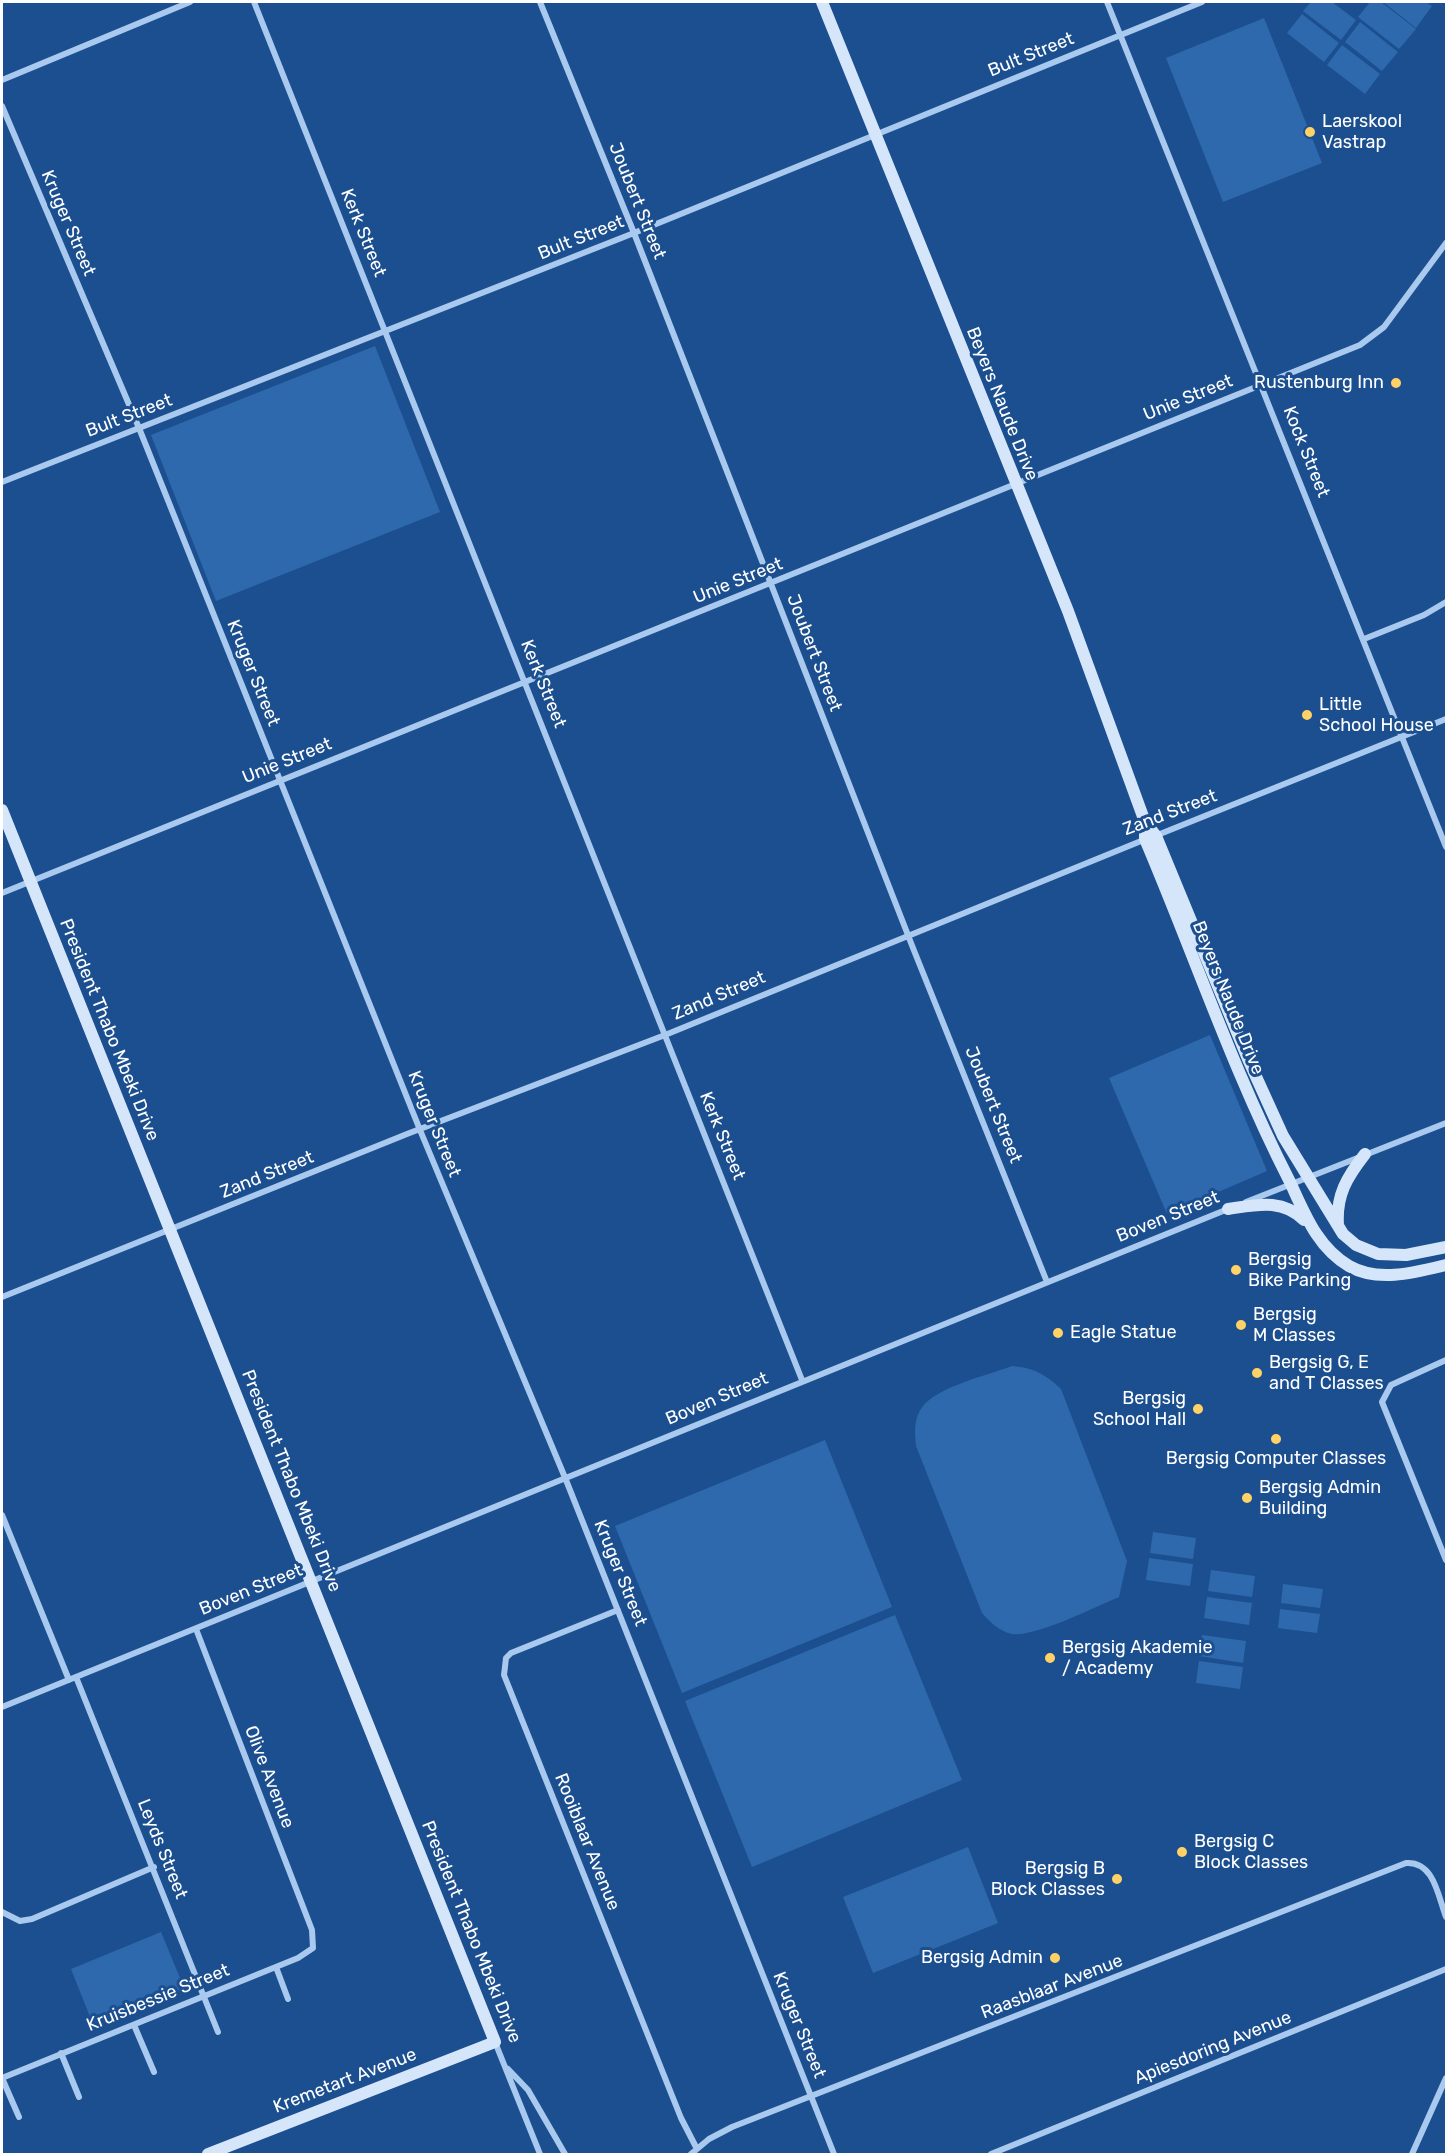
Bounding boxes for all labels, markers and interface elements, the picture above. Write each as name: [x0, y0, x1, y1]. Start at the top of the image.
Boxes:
street label: Bult Street: [985, 28, 1077, 82]
place label: Laerskool Vastrap: [1322, 111, 1402, 154]
marker: Laerskool Vastrap: [1303, 125, 1317, 139]
street label: Joubert Street: [604, 140, 670, 262]
street label: Kruger Street: [36, 167, 100, 279]
street label: Kerk Street: [336, 186, 390, 280]
street label: Bult Street: [535, 211, 627, 265]
street label: Beyers Naude Drive: [961, 324, 1043, 484]
street label: Unie Street: [1140, 370, 1236, 426]
place label: Rustenburg Inn: [1254, 372, 1384, 394]
marker: Rustenburg Inn: [1389, 376, 1403, 390]
street label: Bult Street: [83, 390, 175, 442]
street label: Kock Street: [1278, 403, 1334, 501]
street label: Unie Street: [690, 553, 786, 609]
street label: Joubert Street: [782, 591, 846, 715]
street label: Kruger Street: [222, 617, 284, 729]
street label: Kerk Street: [516, 637, 570, 731]
place label: Little School House: [1319, 694, 1434, 736]
marker: Little School House: [1300, 708, 1314, 722]
street label: Unie Street: [239, 733, 335, 789]
street label: Zand Street: [1120, 785, 1220, 841]
street label: President Thabo Mbeki Drive: [54, 916, 164, 1144]
street label: Beyers Naude Drive: [1187, 918, 1269, 1078]
street label: Zand Street: [669, 967, 769, 1025]
street label: Joubert Street: [960, 1044, 1026, 1166]
street label: Kruger Street: [403, 1068, 465, 1180]
street label: Kerk Street: [695, 1089, 749, 1183]
street label: Zand Street: [217, 1146, 317, 1204]
street label: Boven Street: [1113, 1187, 1223, 1247]
place label: Bergsig Bike Parking: [1248, 1249, 1351, 1292]
marker: Bergsig Bike Parking: [1229, 1263, 1243, 1277]
place label: Bergsig M Classes: [1253, 1304, 1336, 1346]
marker: Bergsig M Classes: [1234, 1318, 1248, 1332]
place label: Eagle Statue: [1070, 1322, 1176, 1344]
marker: Eagle Statue: [1051, 1326, 1065, 1340]
place label: Bergsig G, E and T Classes: [1269, 1352, 1384, 1394]
marker: Bergsig G, E and T Classes: [1250, 1366, 1264, 1380]
street label: President Thabo Mbeki Drive: [236, 1367, 346, 1595]
street label: Boven Street: [663, 1368, 771, 1430]
place label: Bergsig School Hall: [1093, 1388, 1186, 1430]
marker: Bergsig School Hall: [1191, 1402, 1205, 1416]
marker: Bergsig Computer Classes: [1269, 1432, 1283, 1446]
place label: Bergsig Computer Classes: [1166, 1448, 1386, 1470]
place label: Bergsig Admin Building: [1259, 1477, 1381, 1520]
marker: Bergsig Admin Building: [1240, 1491, 1254, 1505]
street label: Kruger Street: [589, 1517, 651, 1629]
street label: Boven Street: [196, 1560, 306, 1620]
place label: Bergsig Akademie / Academy: [1062, 1637, 1213, 1680]
marker: Bergsig Akademie / Academy: [1043, 1651, 1057, 1665]
street label: Olive Avenue: [240, 1723, 298, 1831]
street label: Rooiblaar Avenue: [550, 1770, 624, 1914]
street label: Leyds Street: [132, 1796, 192, 1902]
street label: President Thabo Mbeki Drive: [416, 1818, 526, 2046]
place label: Bergsig C Block Classes: [1194, 1831, 1308, 1874]
marker: Bergsig C Block Classes: [1175, 1845, 1189, 1859]
place label: Bergsig B Block Classes: [991, 1858, 1105, 1900]
marker: Bergsig B Block Classes: [1110, 1872, 1124, 1886]
place label: Bergsig Admin: [921, 1947, 1043, 1969]
street label: Raasblaar Avenue: [978, 1950, 1126, 2024]
marker: Bergsig Admin: [1048, 1951, 1062, 1965]
street label: Kruisbessie Street: [83, 1960, 233, 2036]
street label: Kruger Street: [768, 1969, 830, 2081]
street label: Apiesdoring Avenue: [1131, 2007, 1295, 2089]
street label: Kremetart Avenue: [270, 2044, 420, 2118]

